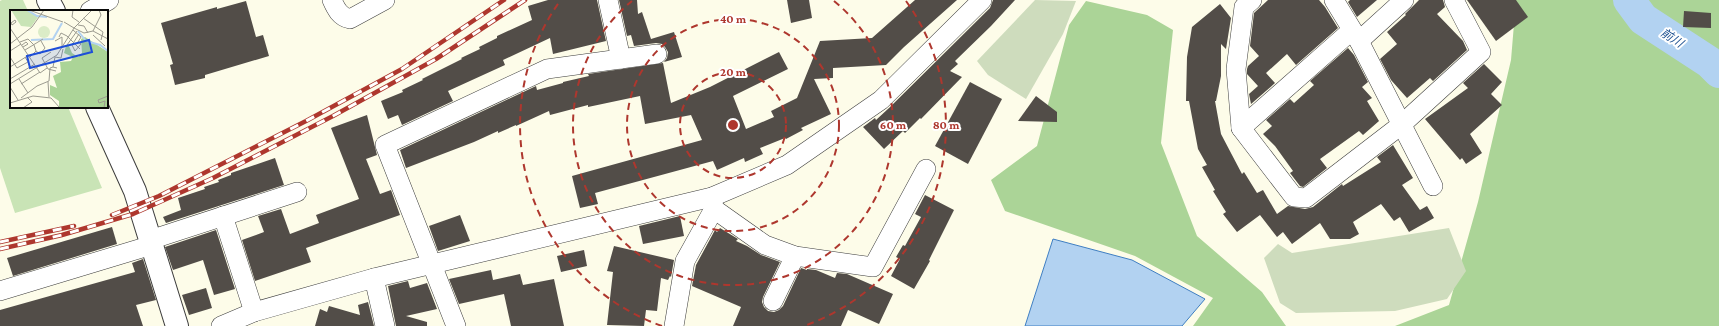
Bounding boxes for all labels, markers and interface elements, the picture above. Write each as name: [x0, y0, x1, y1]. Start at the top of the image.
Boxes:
inset map: [10, 10, 108, 108]
text: 40 m: [720, 12, 747, 26]
water label: 前川: [1658, 26, 1688, 51]
text: 20 m: [720, 65, 747, 79]
centre of rings: [726, 118, 740, 132]
text: 60 m: [880, 118, 907, 132]
text: 80 m: [933, 118, 960, 132]

